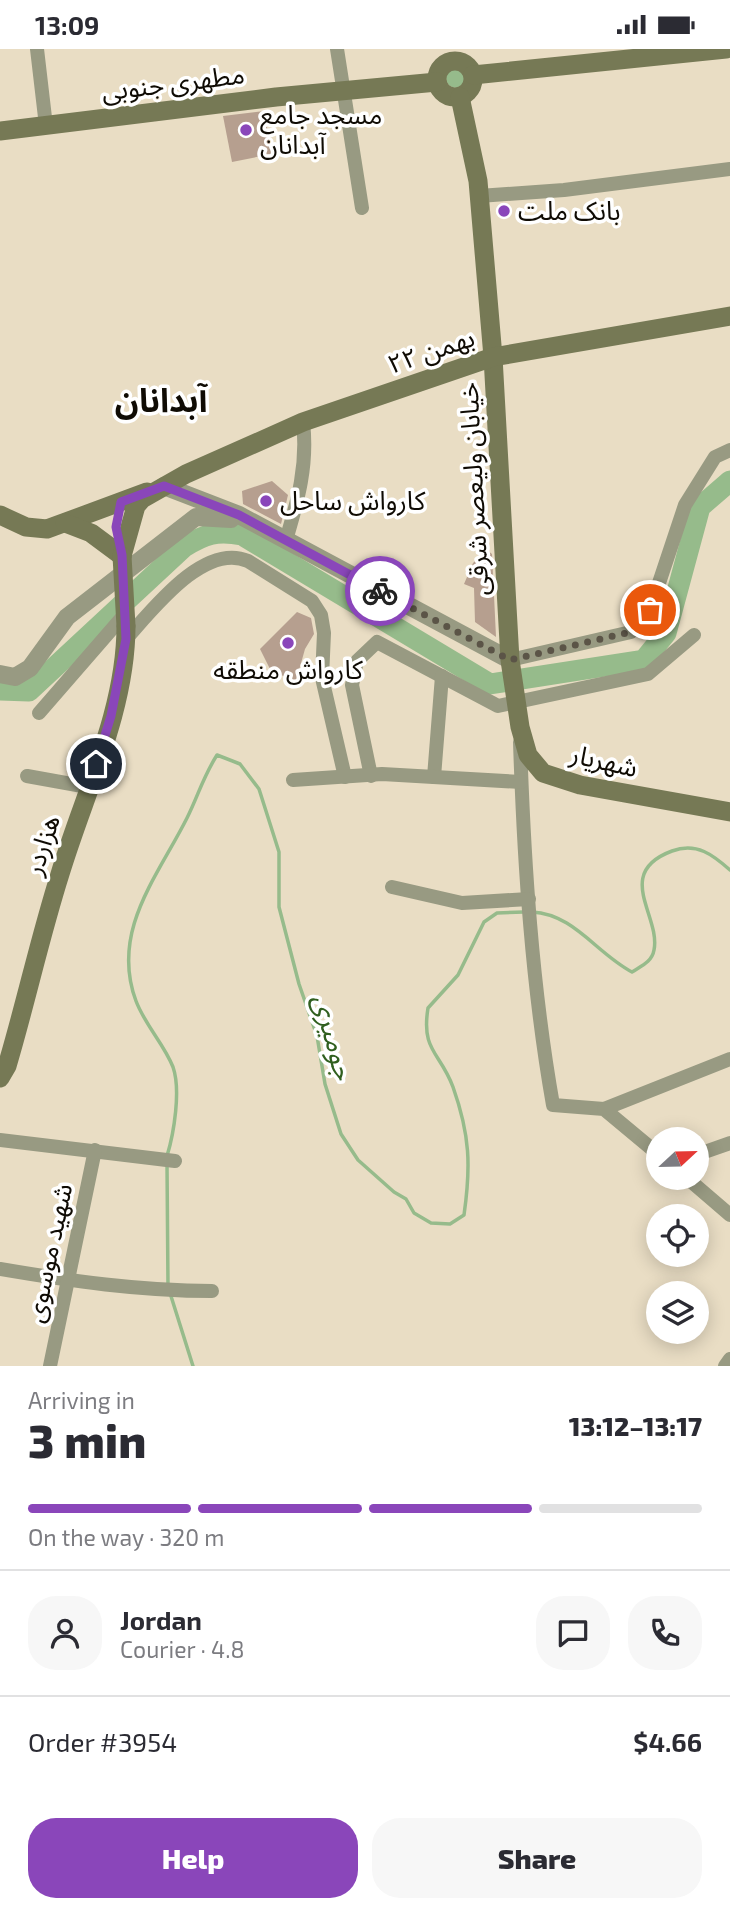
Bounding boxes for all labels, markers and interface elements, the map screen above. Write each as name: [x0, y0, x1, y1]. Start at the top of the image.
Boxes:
text: 13:09: [35, 9, 99, 40]
street label: مطهری جنوبی: [100, 57, 246, 107]
place label: مسجد جامع آبدانان: [260, 98, 382, 160]
marker: مسجد جامع آبدانان: [238, 122, 254, 138]
place label: بانک ملت: [518, 194, 621, 225]
marker: بانک ملت: [496, 203, 512, 219]
street label: ۲۲ بهمن: [383, 320, 478, 380]
district label: آبدانان: [115, 379, 209, 420]
street label: خیابان ولیعصر شرقی: [451, 381, 495, 597]
place label: کارواش ساحل: [280, 484, 425, 516]
marker: کارواش ساحل: [258, 493, 274, 509]
courier: [345, 556, 415, 626]
icon: bike: [361, 572, 399, 610]
pin: [620, 580, 680, 640]
icon: bag: [631, 591, 669, 629]
marker: کارواش منطقه: [280, 635, 296, 651]
place label: کارواش منطقه: [213, 653, 363, 685]
pin: [66, 734, 126, 794]
street label: شهریار: [567, 737, 641, 783]
icon: home: [77, 745, 115, 783]
street label: هزاردر: [16, 811, 66, 880]
water label: جومیری: [306, 990, 363, 1084]
north arrow: [646, 1127, 709, 1190]
map controls: [646, 1127, 709, 1344]
street label: شهید موسوی: [18, 1180, 78, 1325]
button: locate: [646, 1204, 709, 1267]
button: layers: [646, 1281, 709, 1344]
text: Arriving in: [28, 1386, 135, 1414]
text: 13:12–13:17: [569, 1410, 702, 1441]
text: 3 min: [28, 1412, 146, 1467]
text: On the way · 320 m: [28, 1523, 224, 1551]
button: person: [28, 1596, 102, 1670]
button: chat: [536, 1596, 610, 1670]
button: phone: [628, 1596, 702, 1670]
text: Jordan: [120, 1604, 202, 1635]
text: Courier · 4.8: [120, 1635, 244, 1663]
text: Order #3954: [28, 1726, 177, 1757]
text: $4.66: [633, 1726, 702, 1757]
button: Help: [28, 1818, 358, 1898]
button: Share: [372, 1818, 702, 1898]

